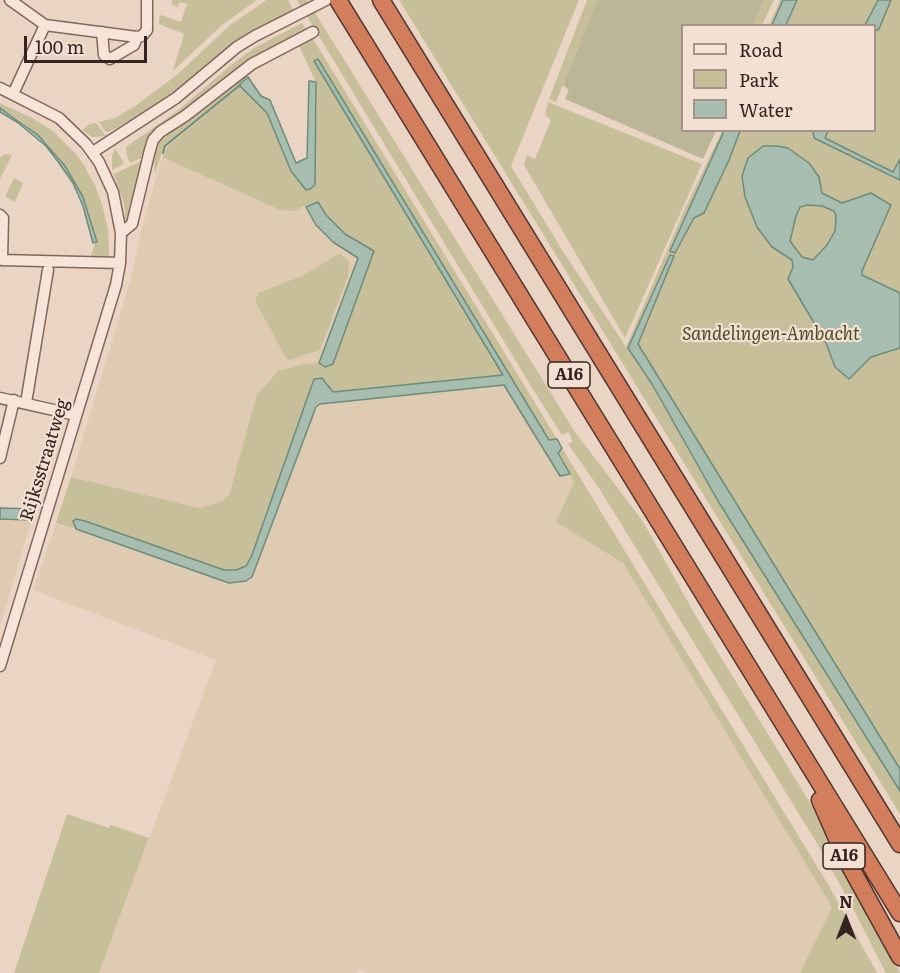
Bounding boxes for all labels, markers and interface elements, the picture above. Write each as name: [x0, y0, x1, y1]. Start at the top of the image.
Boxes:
scale bar: [27, 24, 150, 62]
legend: [681, 24, 876, 132]
text: 100 m: [35, 33, 84, 60]
text: Road: [739, 36, 783, 63]
text: Park: [739, 66, 778, 93]
text: Water: [739, 96, 792, 123]
park label: Sandelingen-Ambacht: [682, 324, 860, 346]
road number: A16: [548, 362, 590, 388]
street label: Rijksstraatweg: [16, 396, 74, 524]
road number: A16: [823, 843, 865, 869]
north arrow: [816, 889, 876, 949]
text: N: [839, 889, 853, 913]

